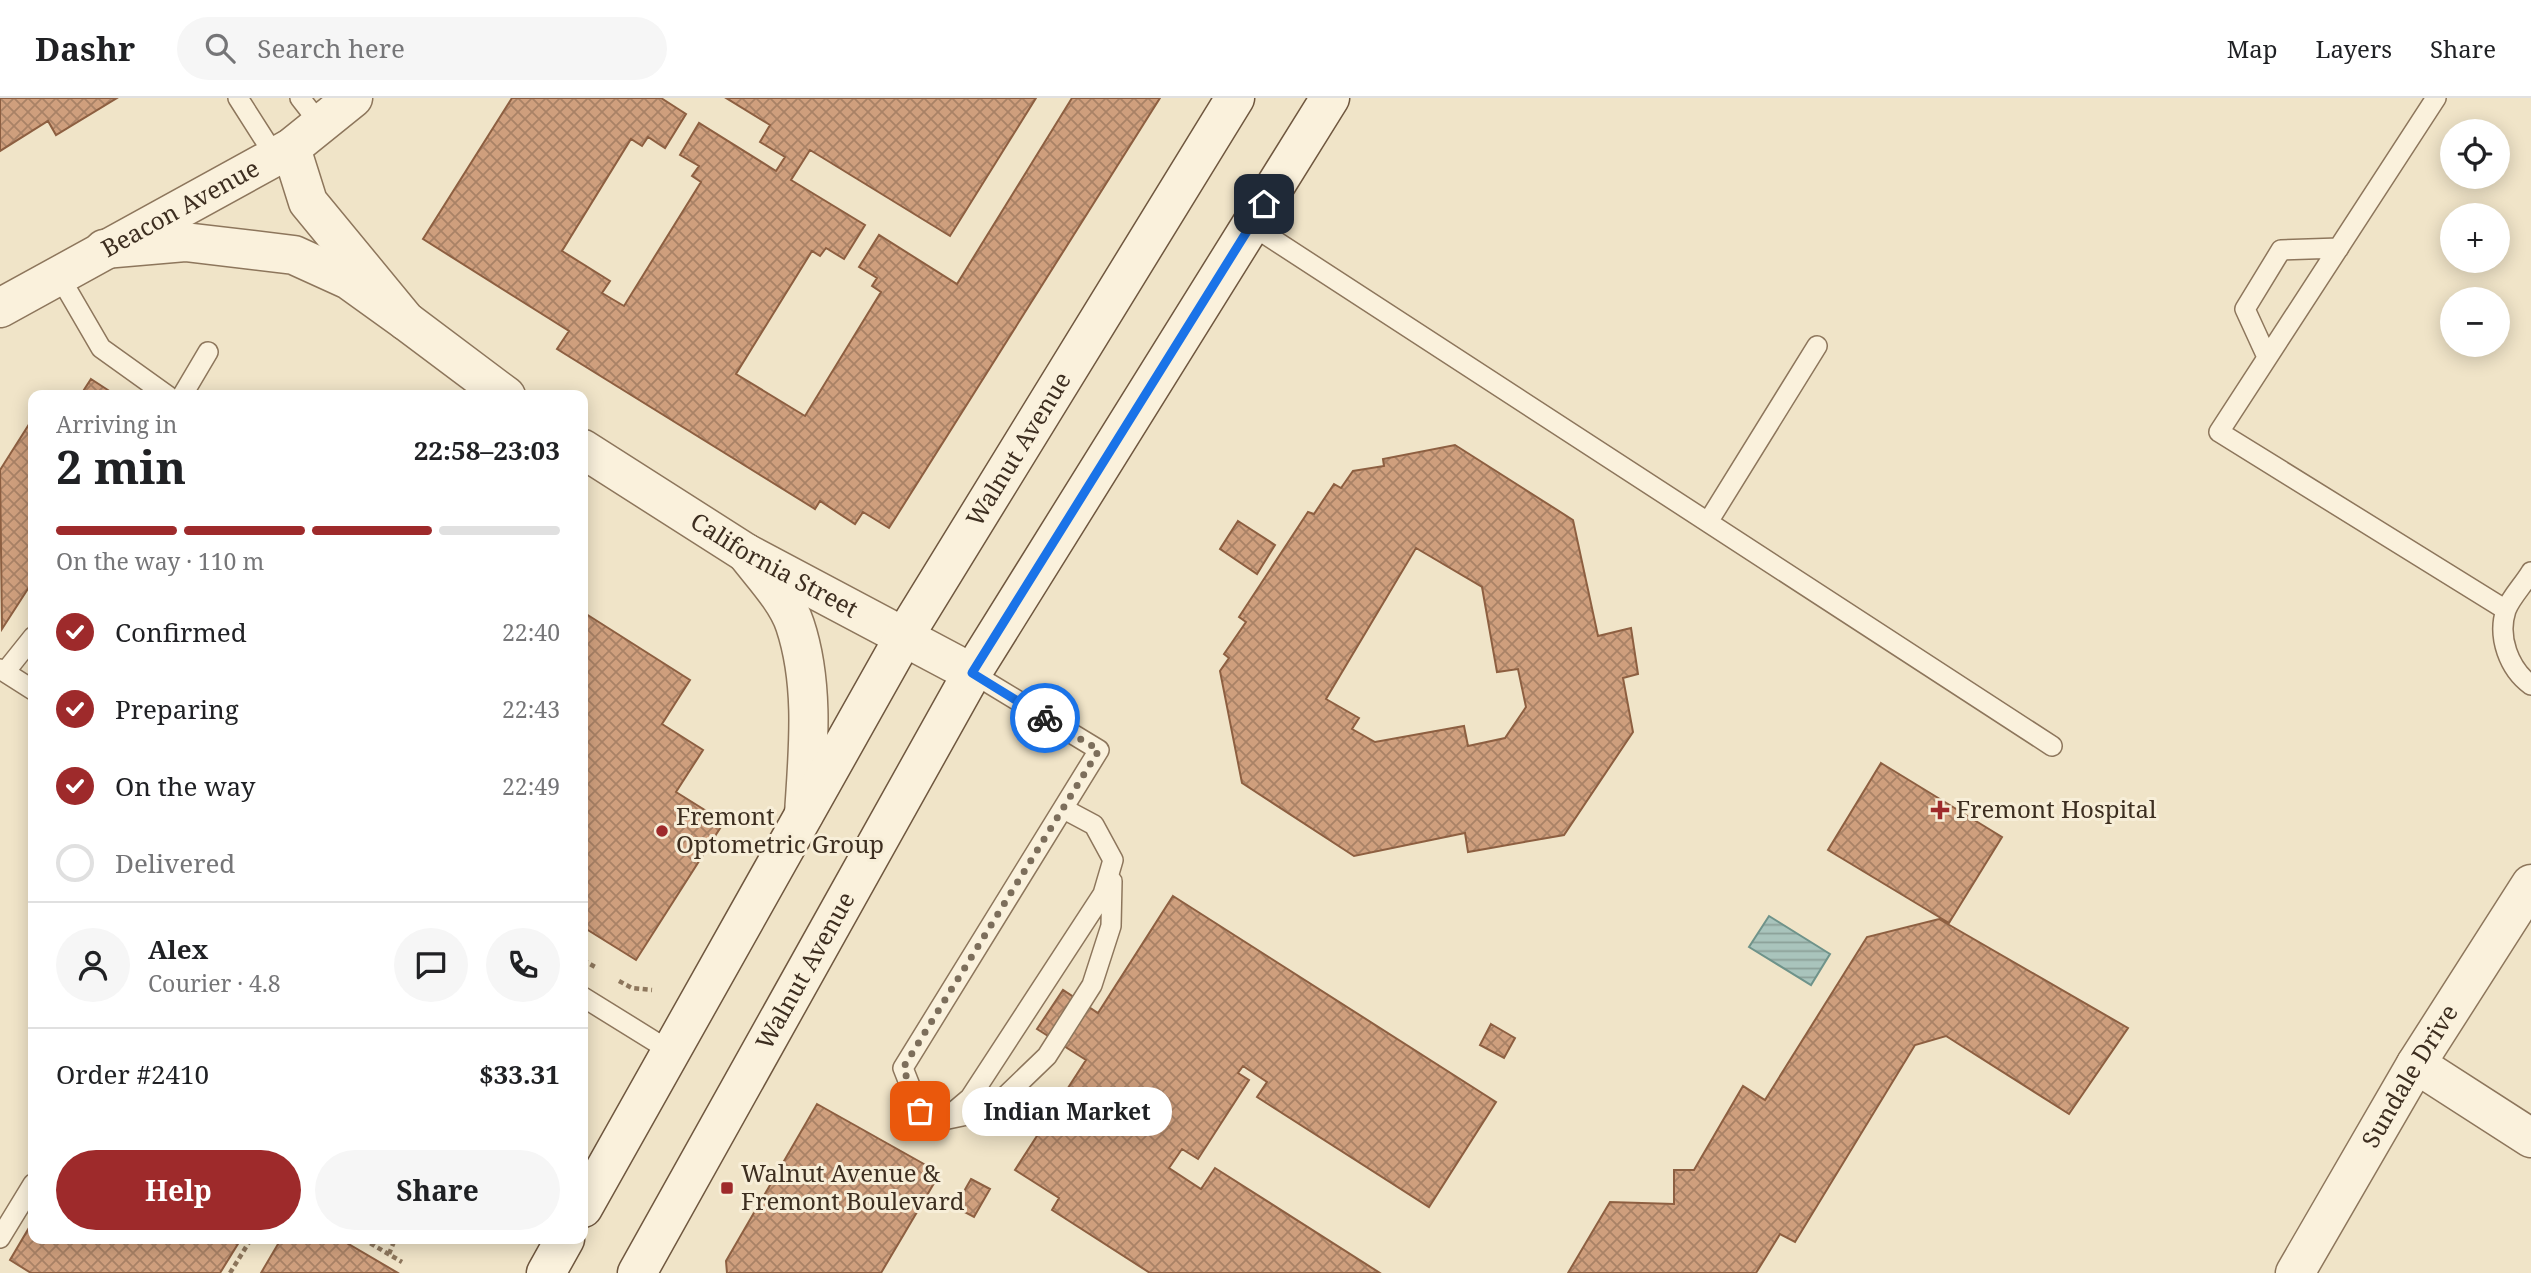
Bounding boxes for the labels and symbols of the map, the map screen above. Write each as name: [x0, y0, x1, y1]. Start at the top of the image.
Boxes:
street label: Beacon Avenue: [95, 151, 265, 264]
pin: [1234, 174, 1294, 234]
street label: Walnut Avenue: [958, 365, 1078, 532]
street label: California Street: [685, 504, 864, 625]
courier: [1010, 683, 1080, 753]
place label: Fremont Hospital: [1956, 792, 2157, 825]
place label: Fremont Optometric Group: [676, 799, 884, 860]
marker: Fremont Hospital: [1930, 800, 1950, 820]
marker: Fremont Optometric Group: [654, 823, 670, 839]
street label: Walnut Avenue: [747, 885, 862, 1055]
street label: Sundale Drive: [2353, 998, 2465, 1153]
pin: [890, 1081, 950, 1141]
callout: Indian Market: [962, 1086, 1172, 1136]
place label: Walnut Avenue & Fremont Boulevard: [741, 1156, 965, 1217]
marker: Walnut Avenue & Fremont Boulevard: [719, 1180, 735, 1196]

